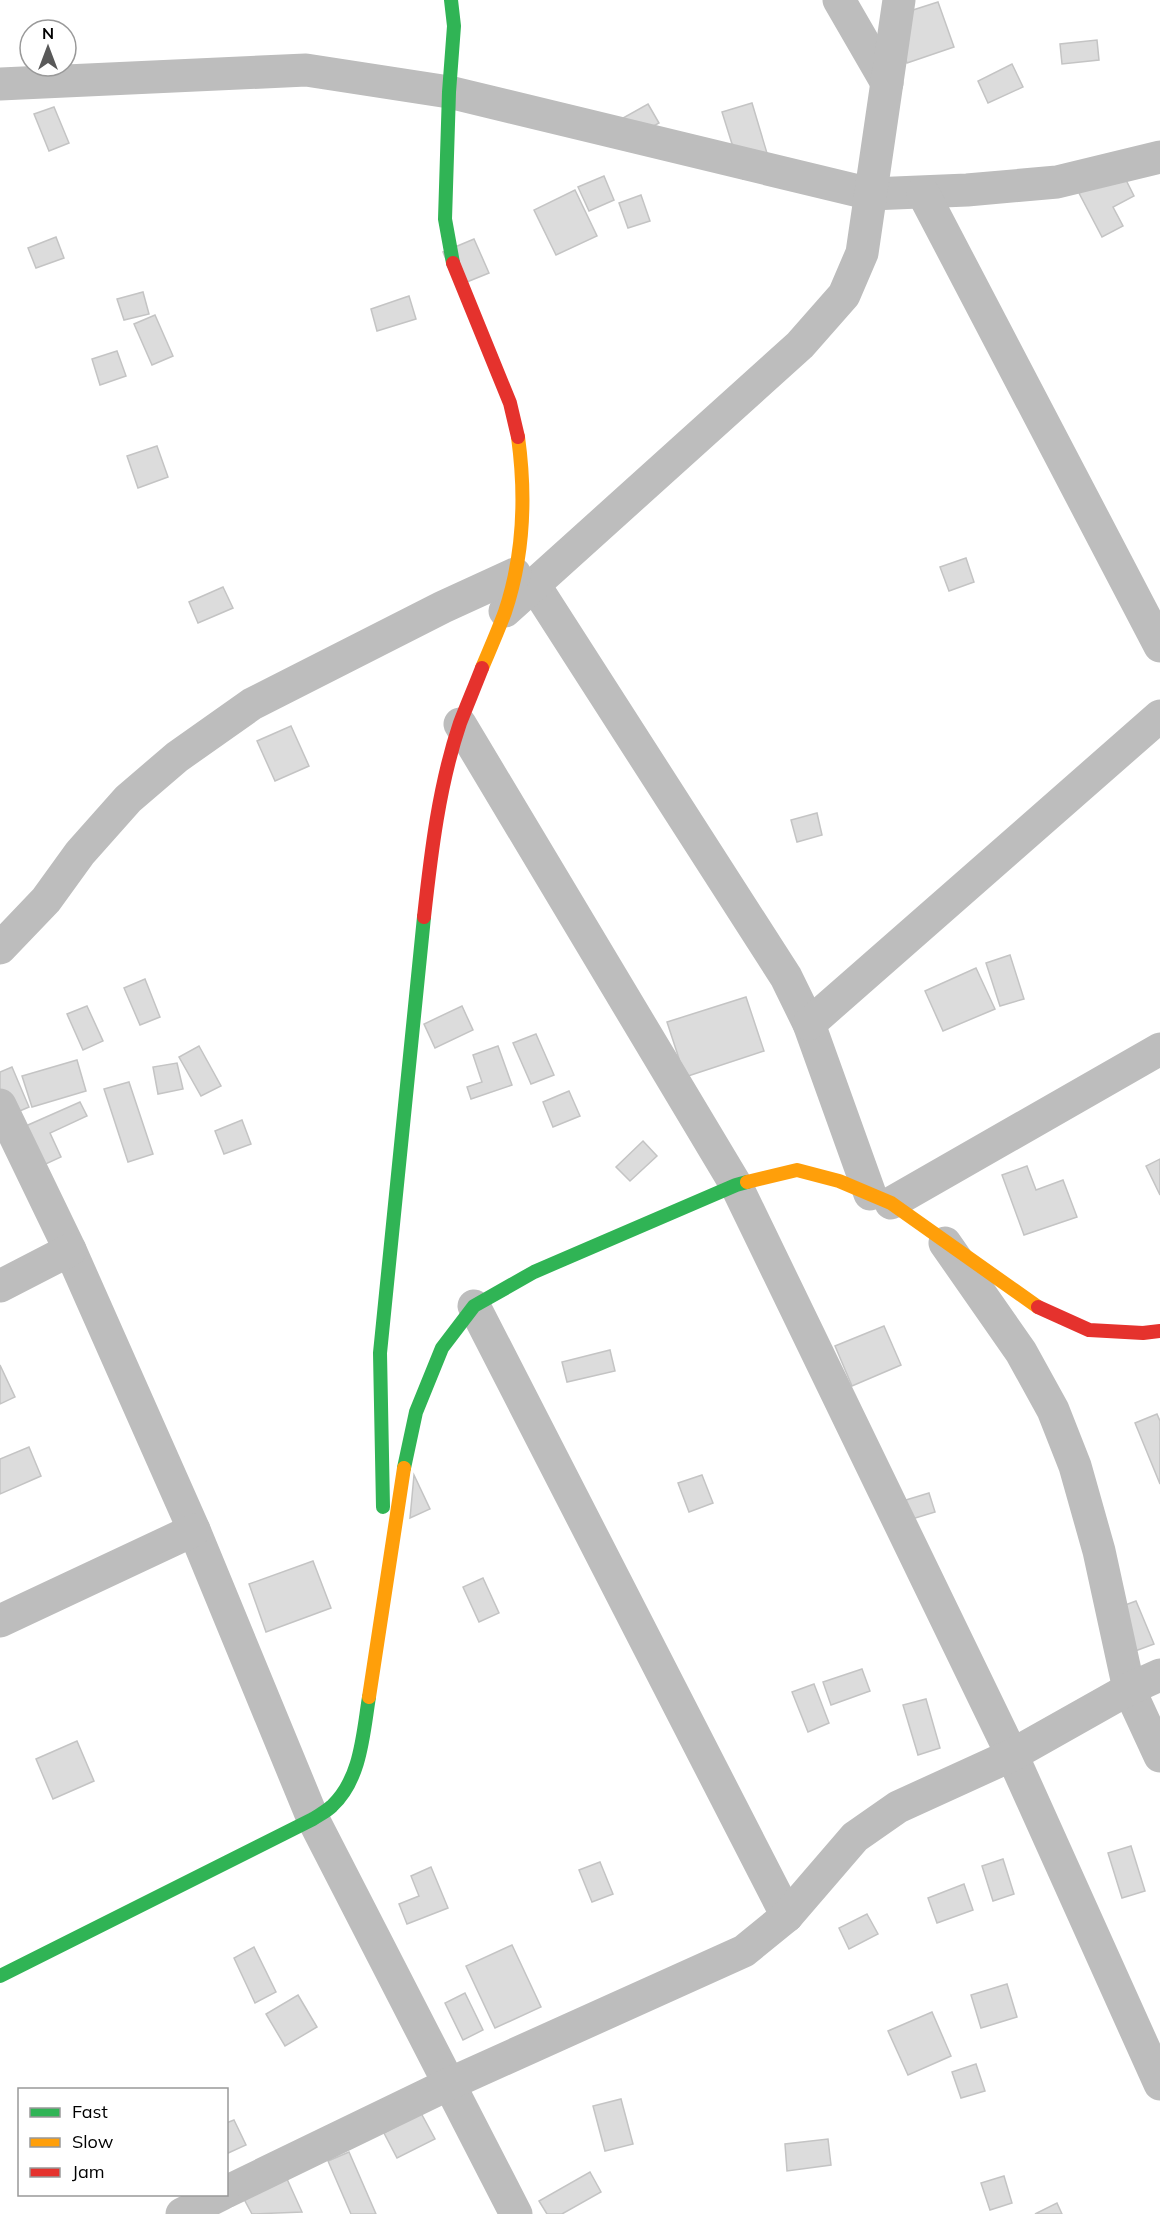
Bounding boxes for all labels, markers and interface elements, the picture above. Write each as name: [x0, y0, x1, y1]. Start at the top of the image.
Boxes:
north arrow: [18, 18, 78, 78]
text: N: [42, 23, 54, 43]
legend: [18, 2088, 228, 2196]
text: Fast: [72, 2100, 108, 2123]
text: Slow: [72, 2130, 114, 2153]
text: Jam: [72, 2160, 105, 2183]

